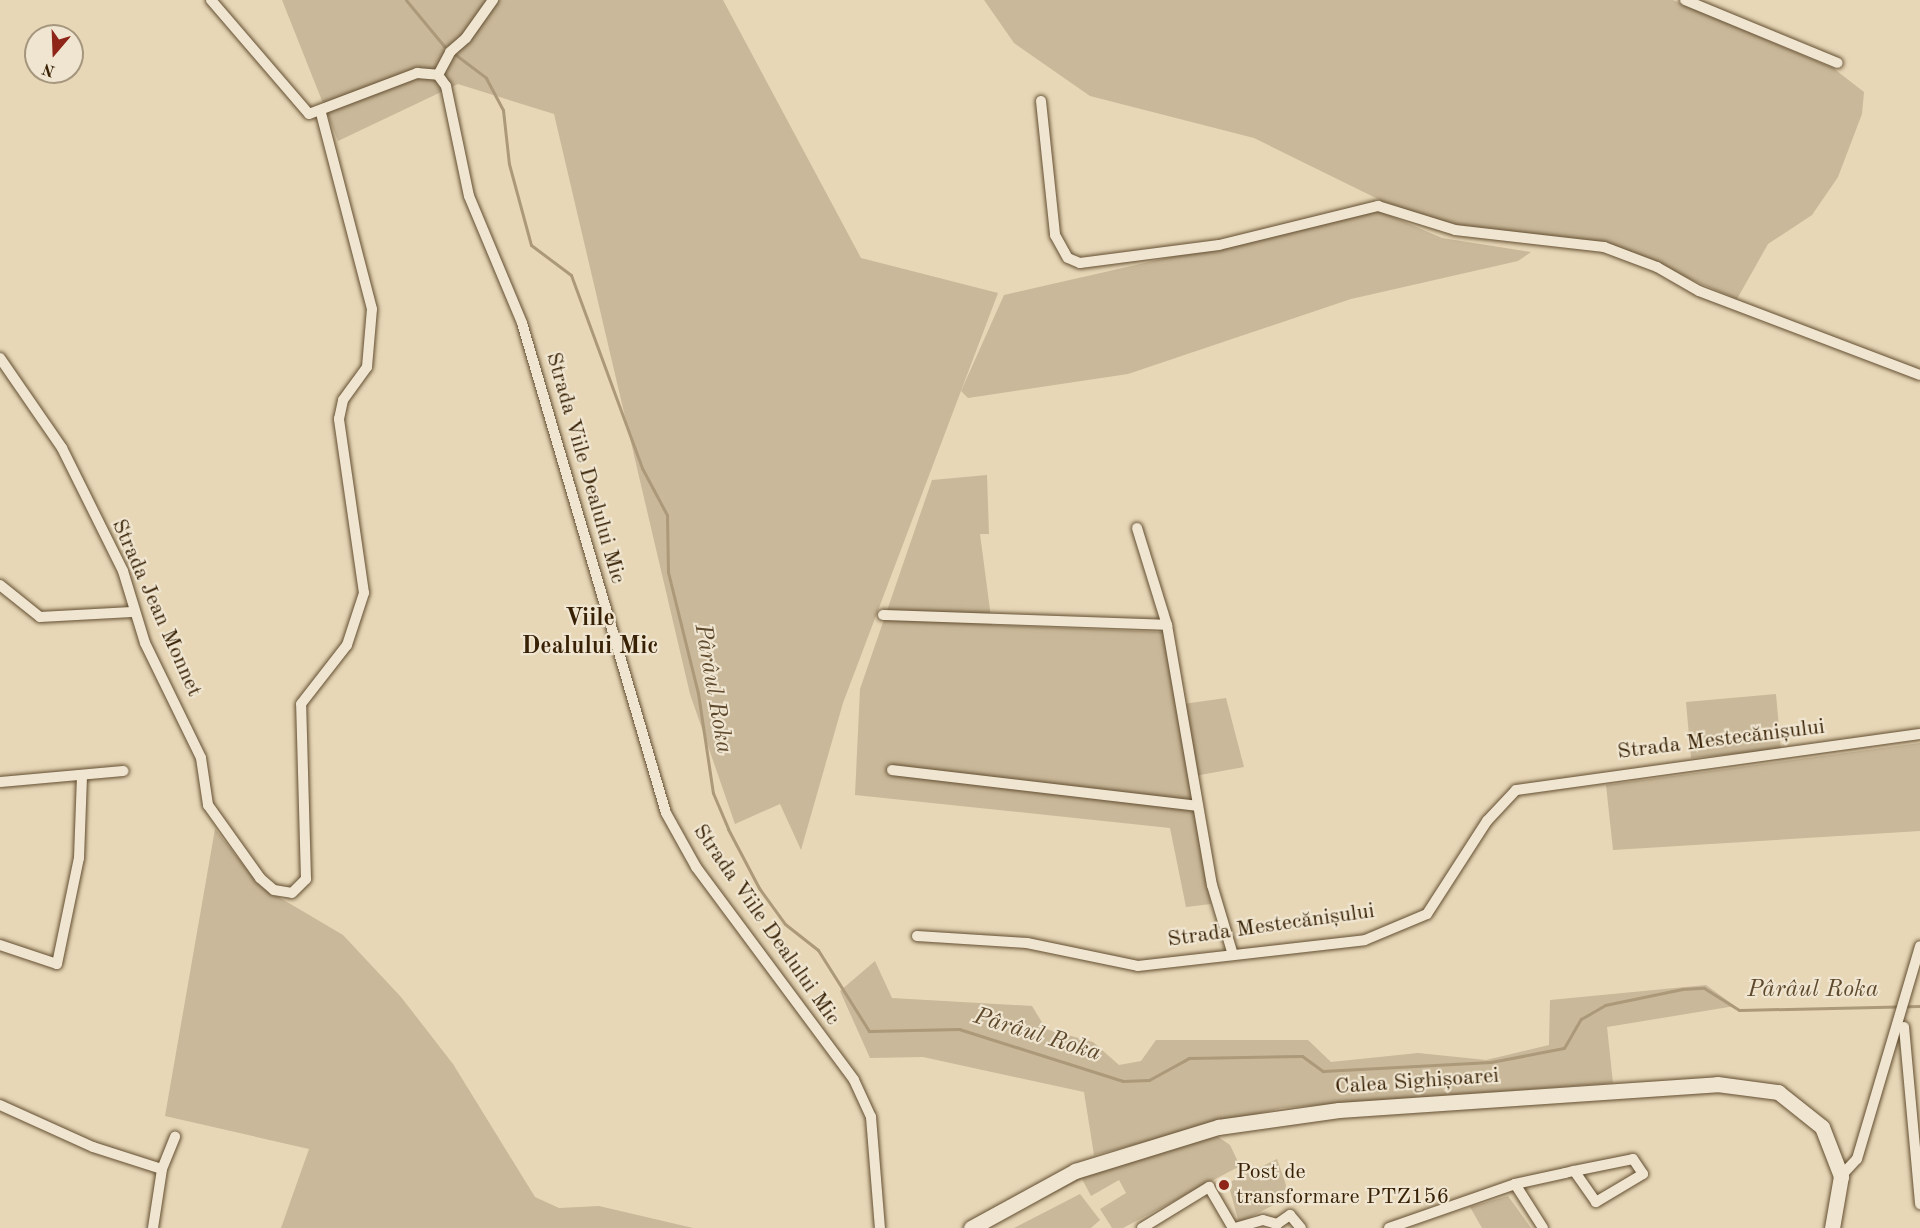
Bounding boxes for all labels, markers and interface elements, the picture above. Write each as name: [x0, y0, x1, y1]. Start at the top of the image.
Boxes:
north arrow: [24, 24, 84, 84]
text: N: [40, 60, 57, 79]
street label: Strada Viile Dealului Mic: [539, 349, 631, 587]
street label: Strada Jean Monnet: [105, 515, 207, 701]
district label: Viile Dealului Mic: [521, 606, 659, 662]
water label: Pârâul Roka: [686, 622, 738, 756]
street label: Strada Mestecănișului: [1616, 714, 1826, 766]
street label: Strada Viile Dealului Mic: [687, 819, 845, 1031]
street label: Strada Mestecănișului: [1166, 898, 1376, 954]
water label: Pârâul Roka: [1747, 977, 1879, 1005]
water label: Pârâul Roka: [970, 1003, 1104, 1069]
street label: Calea Sighișoarei: [1334, 1063, 1500, 1101]
place label: Post de transformare PTZ156: [1236, 1159, 1449, 1210]
marker: Post de transformare PTZ156: [1217, 1178, 1231, 1192]

